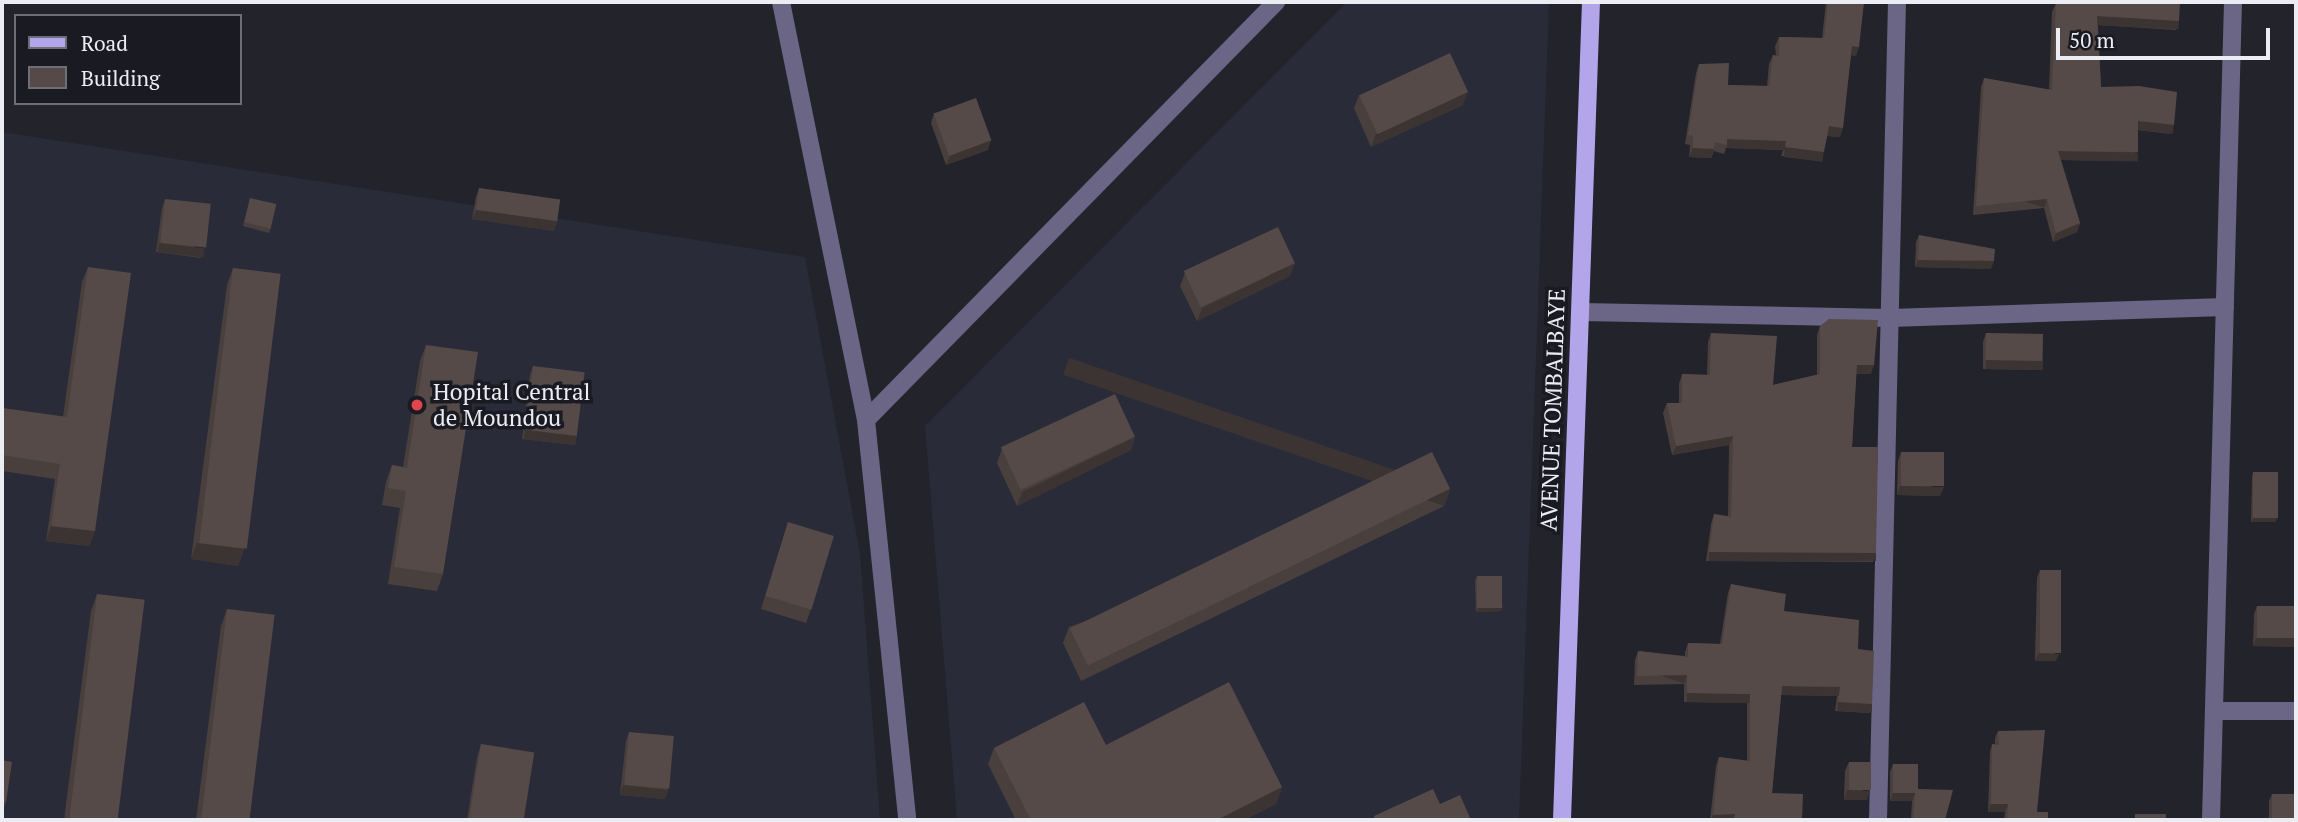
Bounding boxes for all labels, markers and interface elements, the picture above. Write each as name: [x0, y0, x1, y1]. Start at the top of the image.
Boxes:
legend: [14, 14, 242, 105]
scale bar: [2060, 14, 2274, 58]
text: 50 m: [2069, 26, 2115, 54]
text: Road: [81, 29, 128, 57]
text: Building: [81, 64, 160, 92]
street label: AVENUE TOMBALBAYE: [1535, 288, 1571, 532]
place label: Hopital Central de Moundou: [433, 378, 590, 432]
marker: Hopital Central de Moundou: [407, 395, 427, 415]

